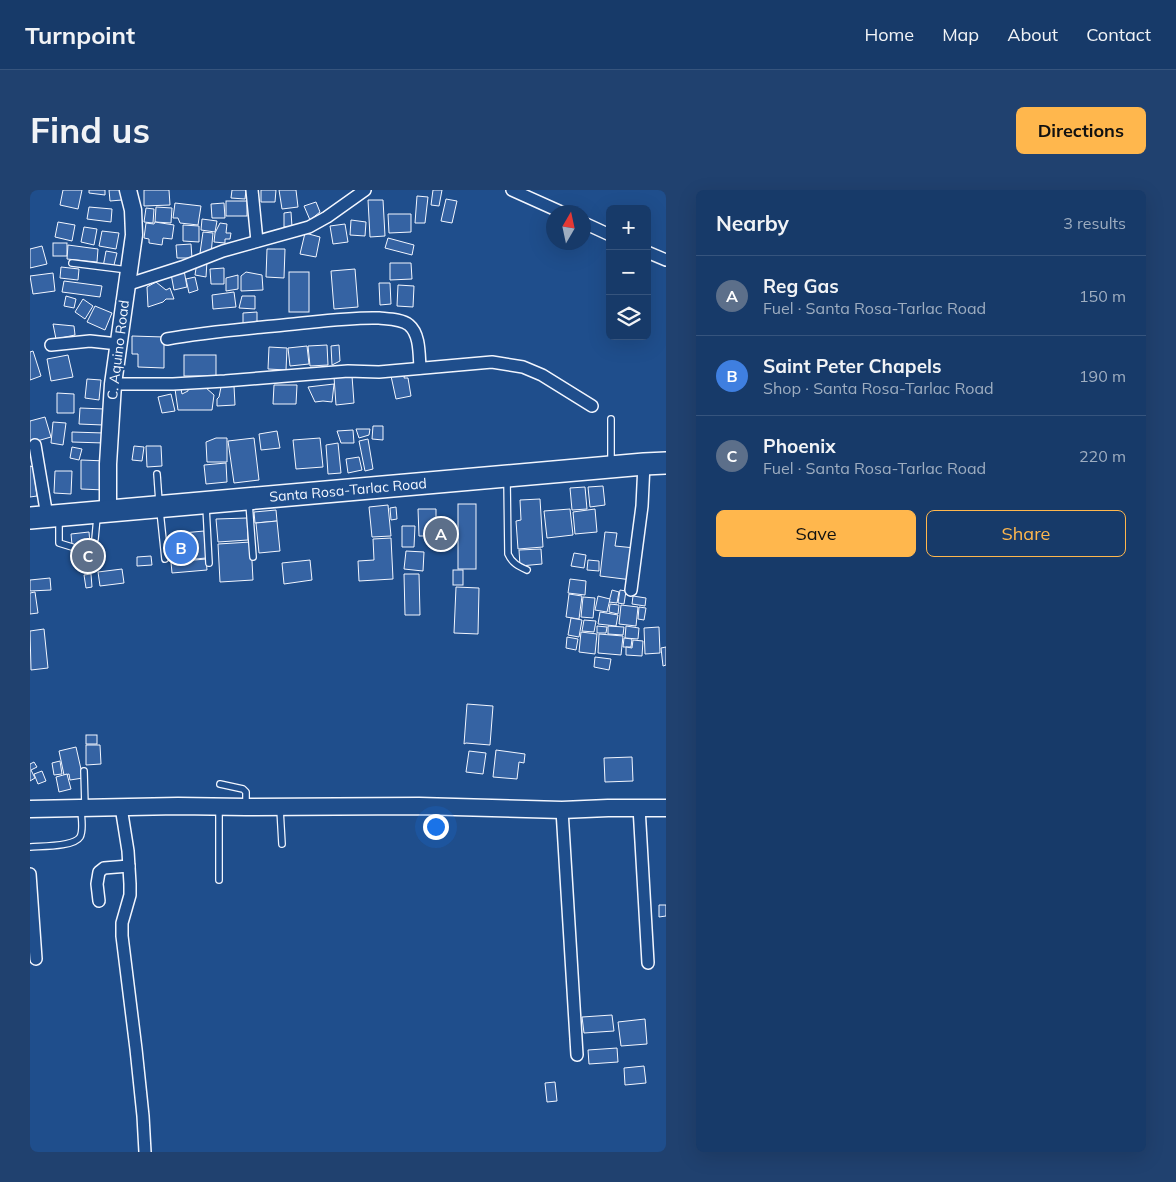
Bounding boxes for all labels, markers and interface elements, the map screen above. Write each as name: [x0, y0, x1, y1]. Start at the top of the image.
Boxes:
text: Turnpoint: [25, 20, 135, 50]
text: Home: [864, 23, 914, 46]
text: Map: [942, 23, 979, 46]
text: About: [1007, 23, 1058, 46]
text: Contact: [1086, 23, 1151, 46]
button: Directions: [1016, 107, 1146, 154]
text: Find us: [30, 108, 150, 152]
north arrow: [546, 205, 591, 250]
map controls: [606, 205, 651, 340]
button: +: [606, 205, 651, 250]
text: Nearby: [716, 210, 789, 236]
text: 3 results: [1063, 213, 1126, 233]
button: −: [606, 250, 651, 295]
text: Reg Gas: [763, 274, 839, 298]
text: A: [726, 286, 738, 306]
text: 150 m: [1079, 286, 1126, 306]
button: layers: [606, 295, 651, 340]
text: Fuel · Santa Rosa-Tarlac Road: [763, 298, 986, 318]
street label: C. Aquino Road: [103, 299, 133, 401]
text: Saint Peter Chapels: [763, 354, 942, 378]
text: B: [726, 366, 738, 386]
text: 190 m: [1079, 366, 1126, 386]
text: Shop · Santa Rosa-Tarlac Road: [763, 378, 994, 398]
text: Phoenix: [763, 434, 836, 458]
text: C: [727, 446, 737, 466]
text: 220 m: [1079, 446, 1126, 466]
text: Fuel · Santa Rosa-Tarlac Road: [763, 458, 986, 478]
street label: Santa Rosa-Tarlac Road: [269, 474, 427, 506]
button: Save: [716, 510, 916, 557]
button: Share: [926, 510, 1126, 557]
pin: A: [425, 515, 457, 553]
pin: B: [165, 529, 197, 567]
pin: C: [72, 537, 104, 575]
your location: [423, 814, 449, 840]

